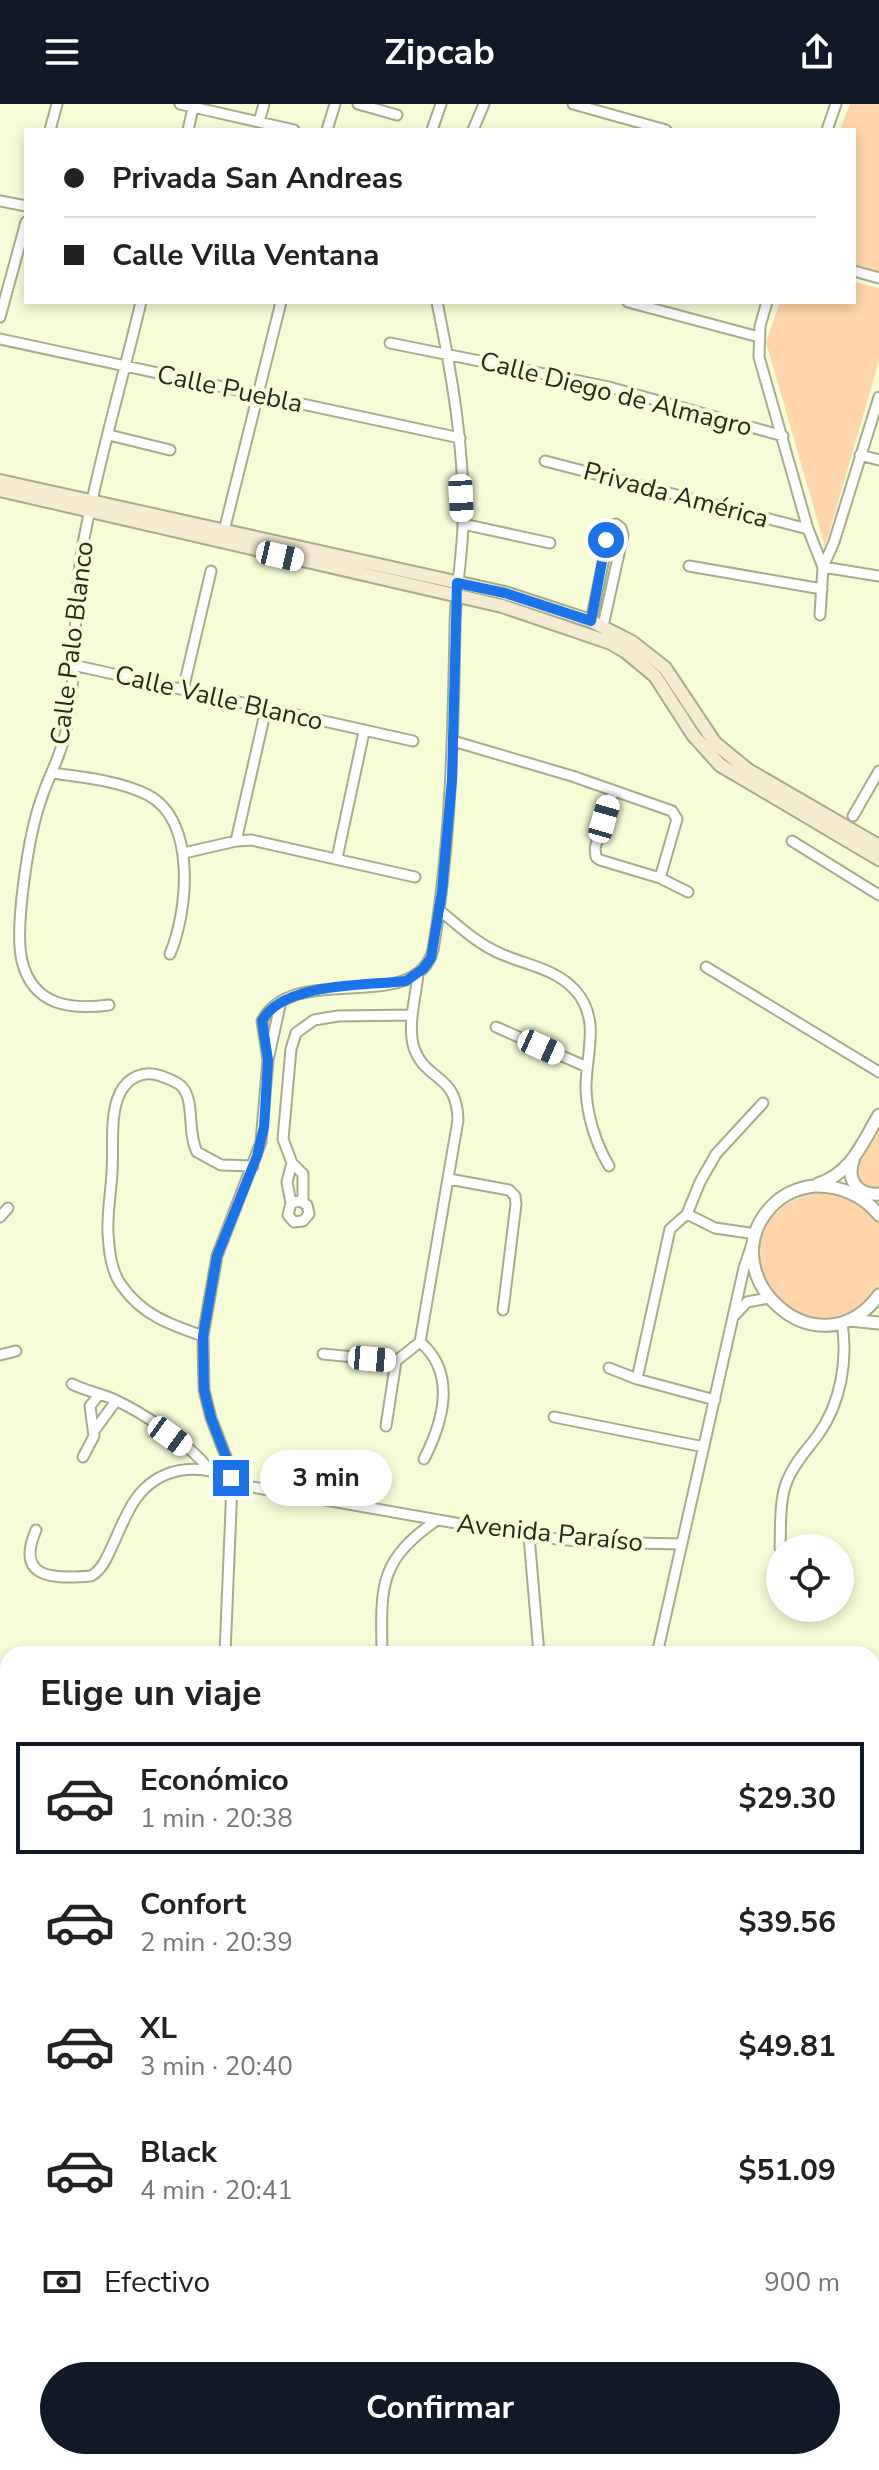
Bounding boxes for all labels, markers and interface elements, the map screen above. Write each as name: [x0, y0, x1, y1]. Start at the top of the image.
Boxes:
text: Zipcab: [384, 28, 495, 77]
icon: menu: [40, 30, 84, 74]
icon: share: [795, 30, 839, 74]
text: Privada San Andreas: [112, 158, 403, 199]
text: Calle Villa Ventana: [112, 235, 379, 276]
street label: Calle Diego de Almagro: [476, 343, 756, 445]
street label: Calle Puebla: [154, 356, 306, 422]
street label: Privada América: [580, 453, 772, 537]
car: [448, 473, 474, 523]
route start: [588, 522, 624, 558]
street label: Calle Palo Blanco: [42, 539, 102, 747]
car: [254, 539, 306, 573]
street label: Calle Valle Blanco: [111, 657, 327, 739]
car: [586, 793, 622, 845]
car: [514, 1026, 568, 1068]
car: [347, 1345, 397, 1373]
car: [144, 1412, 196, 1460]
callout: 3 min: [259, 1450, 391, 1506]
route end: [213, 1460, 249, 1496]
text: 3 min: [292, 1460, 360, 1495]
street label: Avenida Paraíso: [455, 1506, 645, 1560]
map controls: [766, 1534, 854, 1622]
button: locate: [766, 1534, 854, 1622]
text: Elige un viaje: [40, 1669, 261, 1718]
text: Económico: [140, 1760, 289, 1801]
icon: car: [44, 1762, 116, 1834]
text: $29.30: [739, 1778, 836, 1819]
text: 1 min · 20:38: [140, 1801, 293, 1836]
text: Confort: [140, 1884, 246, 1925]
icon: car: [44, 1886, 116, 1958]
text: $39.56: [739, 1902, 836, 1943]
text: 2 min · 20:39: [140, 1925, 293, 1960]
text: XL: [140, 2008, 177, 2049]
icon: car: [44, 2010, 116, 2082]
text: $49.81: [739, 2026, 836, 2067]
text: 3 min · 20:40: [140, 2049, 293, 2084]
text: Black: [140, 2132, 217, 2173]
icon: car: [44, 2134, 116, 2206]
text: $51.09: [739, 2150, 836, 2191]
text: 4 min · 20:41: [140, 2173, 293, 2208]
icon: cash: [40, 2260, 84, 2304]
text: Efectivo: [104, 2262, 210, 2303]
text: 900 m: [764, 2265, 840, 2300]
button: Confirmar: [40, 2362, 840, 2454]

